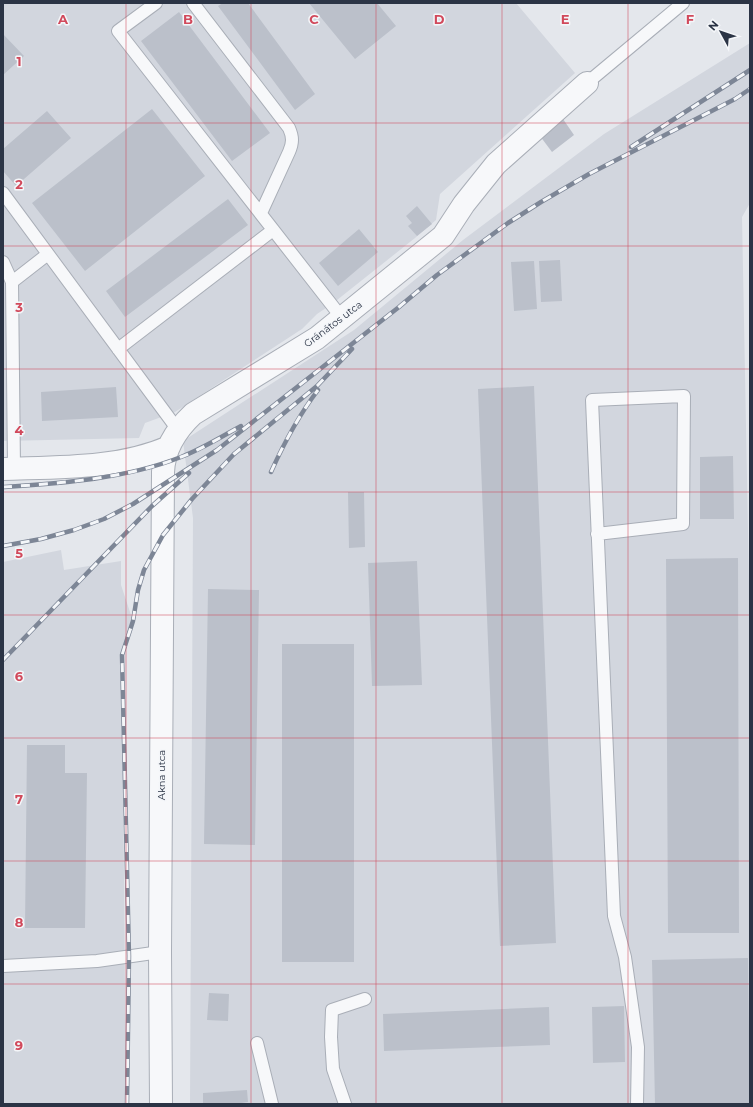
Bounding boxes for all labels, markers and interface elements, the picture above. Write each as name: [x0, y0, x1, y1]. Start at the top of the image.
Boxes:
text: A: [57, 11, 69, 27]
text: B: [183, 11, 193, 27]
text: C: [309, 11, 319, 27]
text: D: [434, 11, 445, 27]
text: E: [561, 11, 570, 27]
text: F: [686, 11, 694, 27]
north arrow: [701, 12, 741, 52]
text: N: [705, 18, 722, 33]
text: 1: [16, 53, 22, 69]
text: 2: [15, 176, 23, 192]
street label: Gránátos utca: [301, 298, 365, 350]
text: 3: [14, 299, 23, 315]
text: 4: [15, 422, 24, 438]
text: 5: [15, 545, 23, 561]
text: 6: [15, 668, 24, 684]
street label: Akna utca: [155, 750, 168, 800]
text: 7: [15, 791, 23, 807]
text: 8: [15, 914, 24, 930]
text: 9: [15, 1037, 23, 1053]

